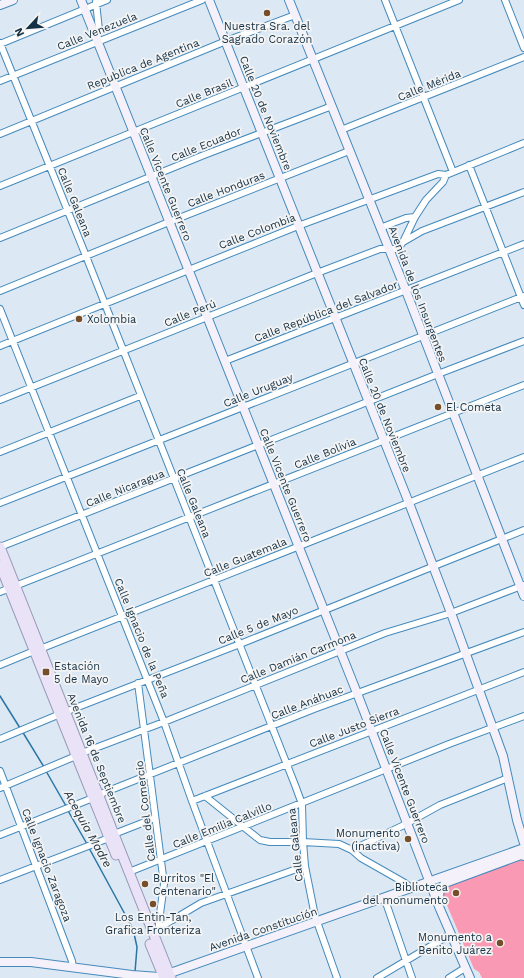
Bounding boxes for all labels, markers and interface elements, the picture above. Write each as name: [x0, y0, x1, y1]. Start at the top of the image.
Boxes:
north arrow: [8, 8, 48, 48]
marker: Nuestra Sra. del Sagrado Corazón: [262, 8, 272, 18]
street label: Calle Venezuela: [55, 10, 139, 53]
place label: Nuestra Sra. del Sagrado Corazón: [222, 20, 312, 46]
text: N: [12, 26, 27, 39]
street label: Republica de Agentina: [85, 36, 201, 93]
street label: Calle 20 de Noviembre: [237, 54, 294, 172]
street label: Calle Mérida: [396, 67, 463, 104]
street label: Calle Brasil: [174, 76, 235, 111]
street label: Calle Ecuador: [169, 124, 244, 164]
street label: Calle Vicente Guerrero: [137, 125, 194, 243]
street label: Calle Galeana: [55, 166, 94, 239]
street label: Calle Honduras: [186, 169, 267, 210]
street label: Calle Colombia: [217, 211, 297, 252]
street label: Avenida de los Insurgentes: [386, 224, 450, 364]
street label: Calle República del Salvador: [252, 278, 400, 345]
street label: Calle Perú: [162, 297, 218, 330]
place label: Xolombia: [87, 313, 136, 326]
marker: Xolombia: [74, 314, 84, 324]
street label: Calle 20 de Noviembre: [356, 356, 413, 474]
street label: Calle Uruguay: [222, 370, 295, 410]
place label: El Cometa: [446, 401, 501, 414]
marker: El Cometa: [433, 402, 443, 412]
street label: Calle Vicente Guerrero: [257, 426, 314, 544]
street label: Calle Bolivia: [292, 435, 358, 472]
street label: Calle Nicaragua: [84, 467, 166, 510]
street label: Calle Galeana: [174, 467, 213, 540]
street label: Calle Guatemala: [202, 535, 289, 580]
street label: Calle Ignacio de la Peña: [112, 576, 172, 700]
street label: Calle 5 de Mayo: [216, 603, 300, 647]
street label: Calle Damián Carmona: [239, 628, 358, 687]
place label: Estación 5 de Mayo: [54, 660, 109, 686]
marker: Estación 5 de Mayo: [41, 667, 51, 677]
street label: Calle Anáhuac: [269, 683, 345, 722]
street label: Avenida 16 de Septiembre: [64, 691, 129, 825]
street label: Calle Justo Sierra: [307, 704, 401, 751]
street label: Calle Vicente Guerrero: [377, 727, 432, 845]
street label: Calle del Comercio: [133, 760, 158, 862]
water label: Acequia Madre: [61, 787, 115, 870]
street label: Calle Emilia Calvillo: [171, 800, 274, 851]
street label: Calle Ignacio Zaragoza: [19, 807, 74, 924]
street label: Calle Galeana: [285, 808, 306, 882]
place label: Monumento (inactiva): [336, 827, 400, 853]
marker: Monumento (inactiva): [403, 834, 413, 844]
place label: Burritos "El Centenario": [153, 872, 216, 898]
marker: Burritos "El Centenario": [140, 879, 150, 889]
place label: Biblioteca del monumento: [363, 881, 448, 907]
marker: Biblioteca del monumento: [451, 888, 461, 898]
marker: Los Entin-Tan, Grafica Fronteriza: [148, 899, 158, 909]
street label: Avenida Constitución: [207, 905, 319, 954]
place label: Los Entin-Tan, Grafica Fronteriza: [105, 911, 201, 937]
place label: Monumento a Benito Juárez: [418, 931, 492, 957]
marker: Monumento a Benito Juárez: [495, 938, 505, 948]

